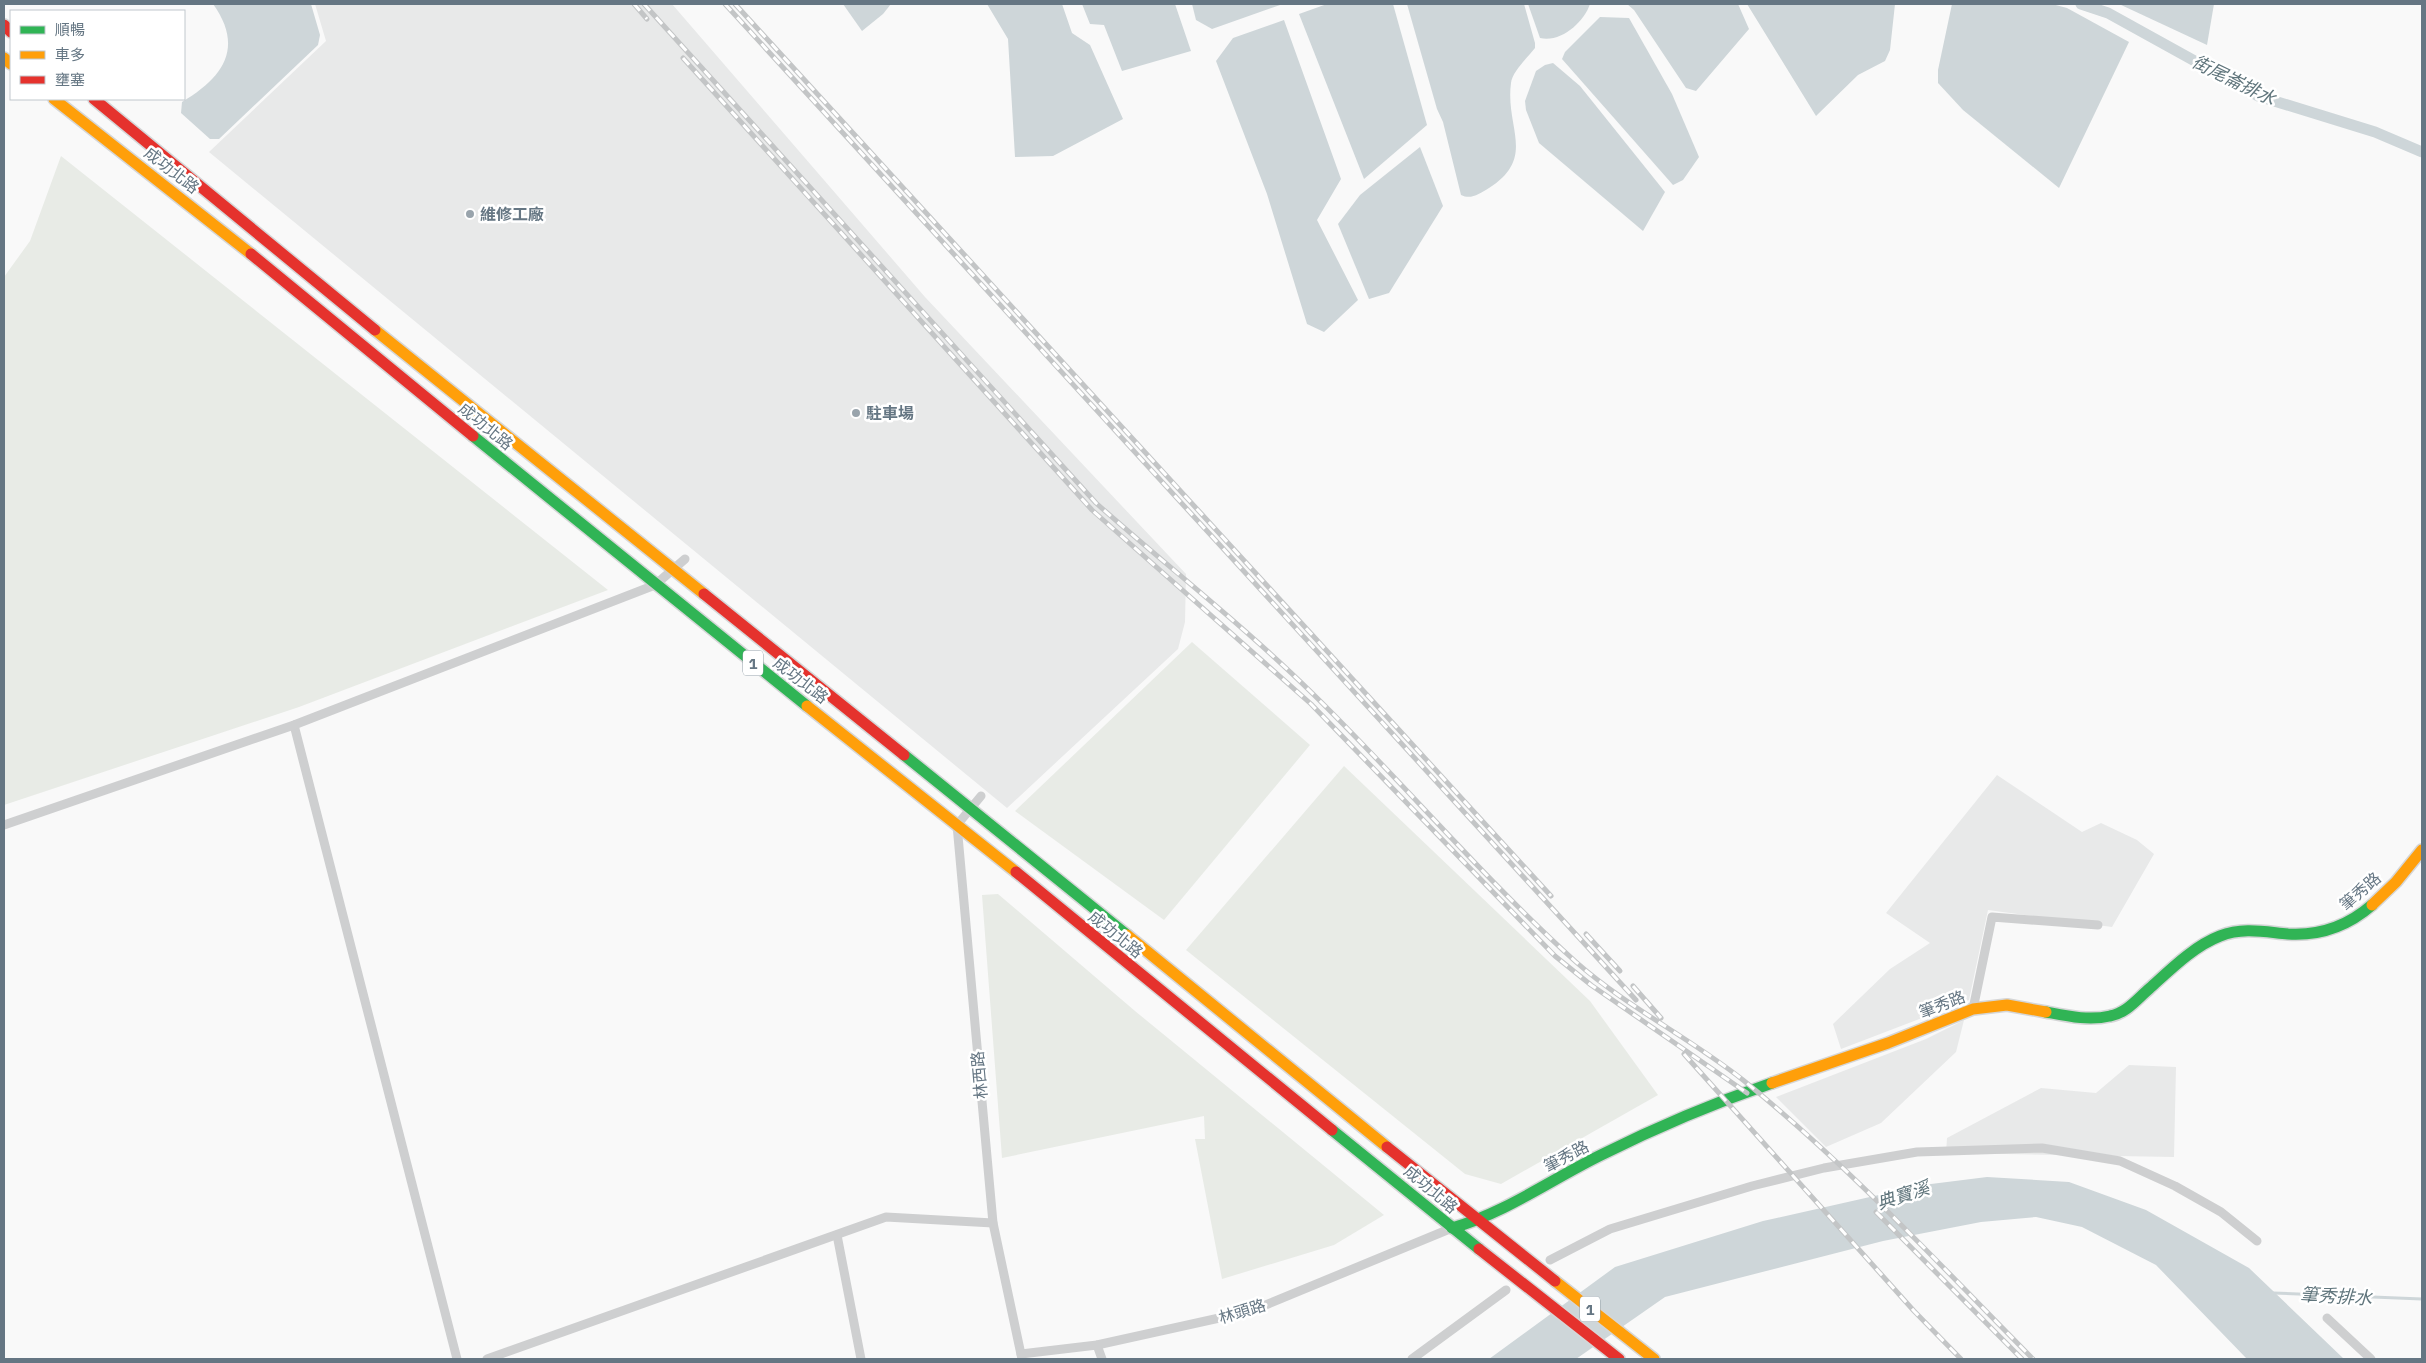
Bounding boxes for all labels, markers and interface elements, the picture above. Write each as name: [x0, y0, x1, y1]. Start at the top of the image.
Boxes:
legend: [10, 10, 185, 100]
text: 順暢: [55, 20, 85, 39]
text: 車多: [55, 45, 85, 64]
water label: 街尾崙排水: [2189, 50, 2280, 111]
text: 壅塞: [55, 70, 85, 89]
street label: 成功北路: [141, 142, 203, 198]
place label: 維修工廠: [480, 204, 544, 224]
marker: 維修工廠: [464, 208, 476, 220]
street label: 成功北路: [455, 398, 517, 454]
place label: 駐車場: [866, 403, 914, 423]
marker: 駐車場: [850, 407, 862, 419]
road number: 1: [743, 650, 763, 676]
street label: 成功北路: [770, 652, 832, 708]
street label: 筆秀路: [2335, 868, 2385, 914]
street label: 成功北路: [1085, 906, 1147, 962]
street label: 筆秀路: [1916, 986, 1968, 1022]
street label: 林西路: [967, 1050, 991, 1100]
street label: 筆秀路: [1540, 1136, 1592, 1176]
street label: 成功北路: [1400, 1161, 1462, 1217]
water label: 典寶溪: [1874, 1175, 1935, 1214]
water label: 筆秀排水: [2299, 1283, 2374, 1309]
street label: 林頭路: [1216, 1294, 1268, 1328]
road number: 1: [1580, 1296, 1600, 1322]

